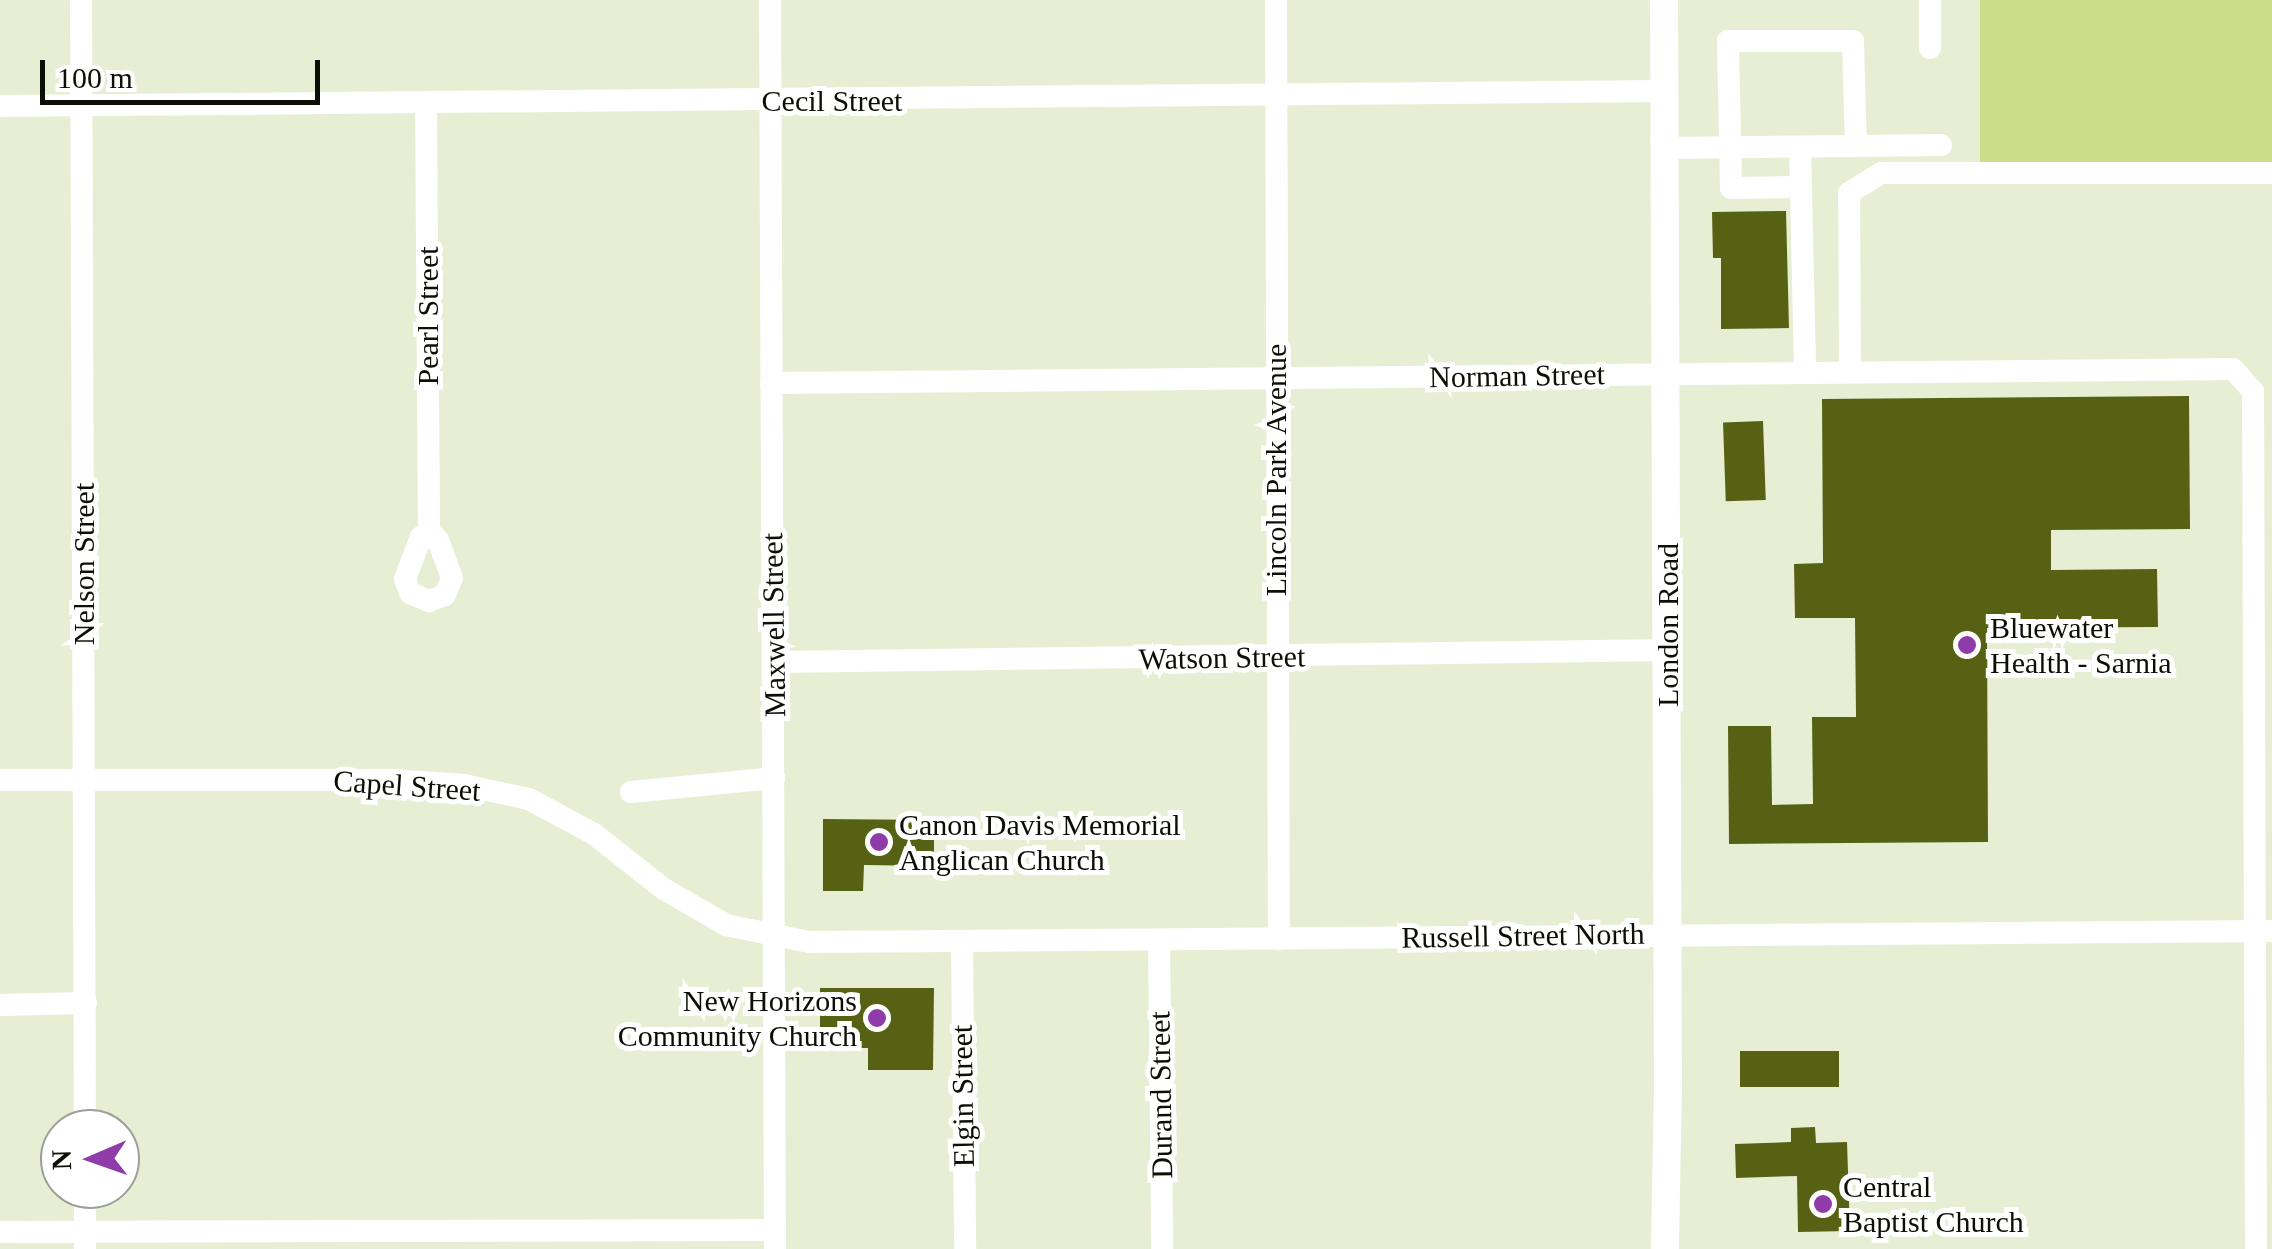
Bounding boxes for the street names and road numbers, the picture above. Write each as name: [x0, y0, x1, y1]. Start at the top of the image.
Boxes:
street label: Cecil Street: [762, 83, 902, 119]
street label: Pearl Street: [410, 246, 446, 386]
street label: Lincoln Park Avenue: [1258, 343, 1294, 597]
street label: Norman Street: [1429, 356, 1605, 396]
street label: Nelson Street: [66, 483, 102, 645]
street label: Maxwell Street: [754, 533, 794, 717]
street label: London Road: [1650, 543, 1686, 707]
street label: Watson Street: [1138, 639, 1306, 677]
street label: Capel Street: [332, 763, 482, 809]
street label: Russell Street North: [1401, 916, 1645, 956]
street label: Durand Street: [1142, 1011, 1180, 1179]
street label: Elgin Street: [944, 1024, 982, 1168]

